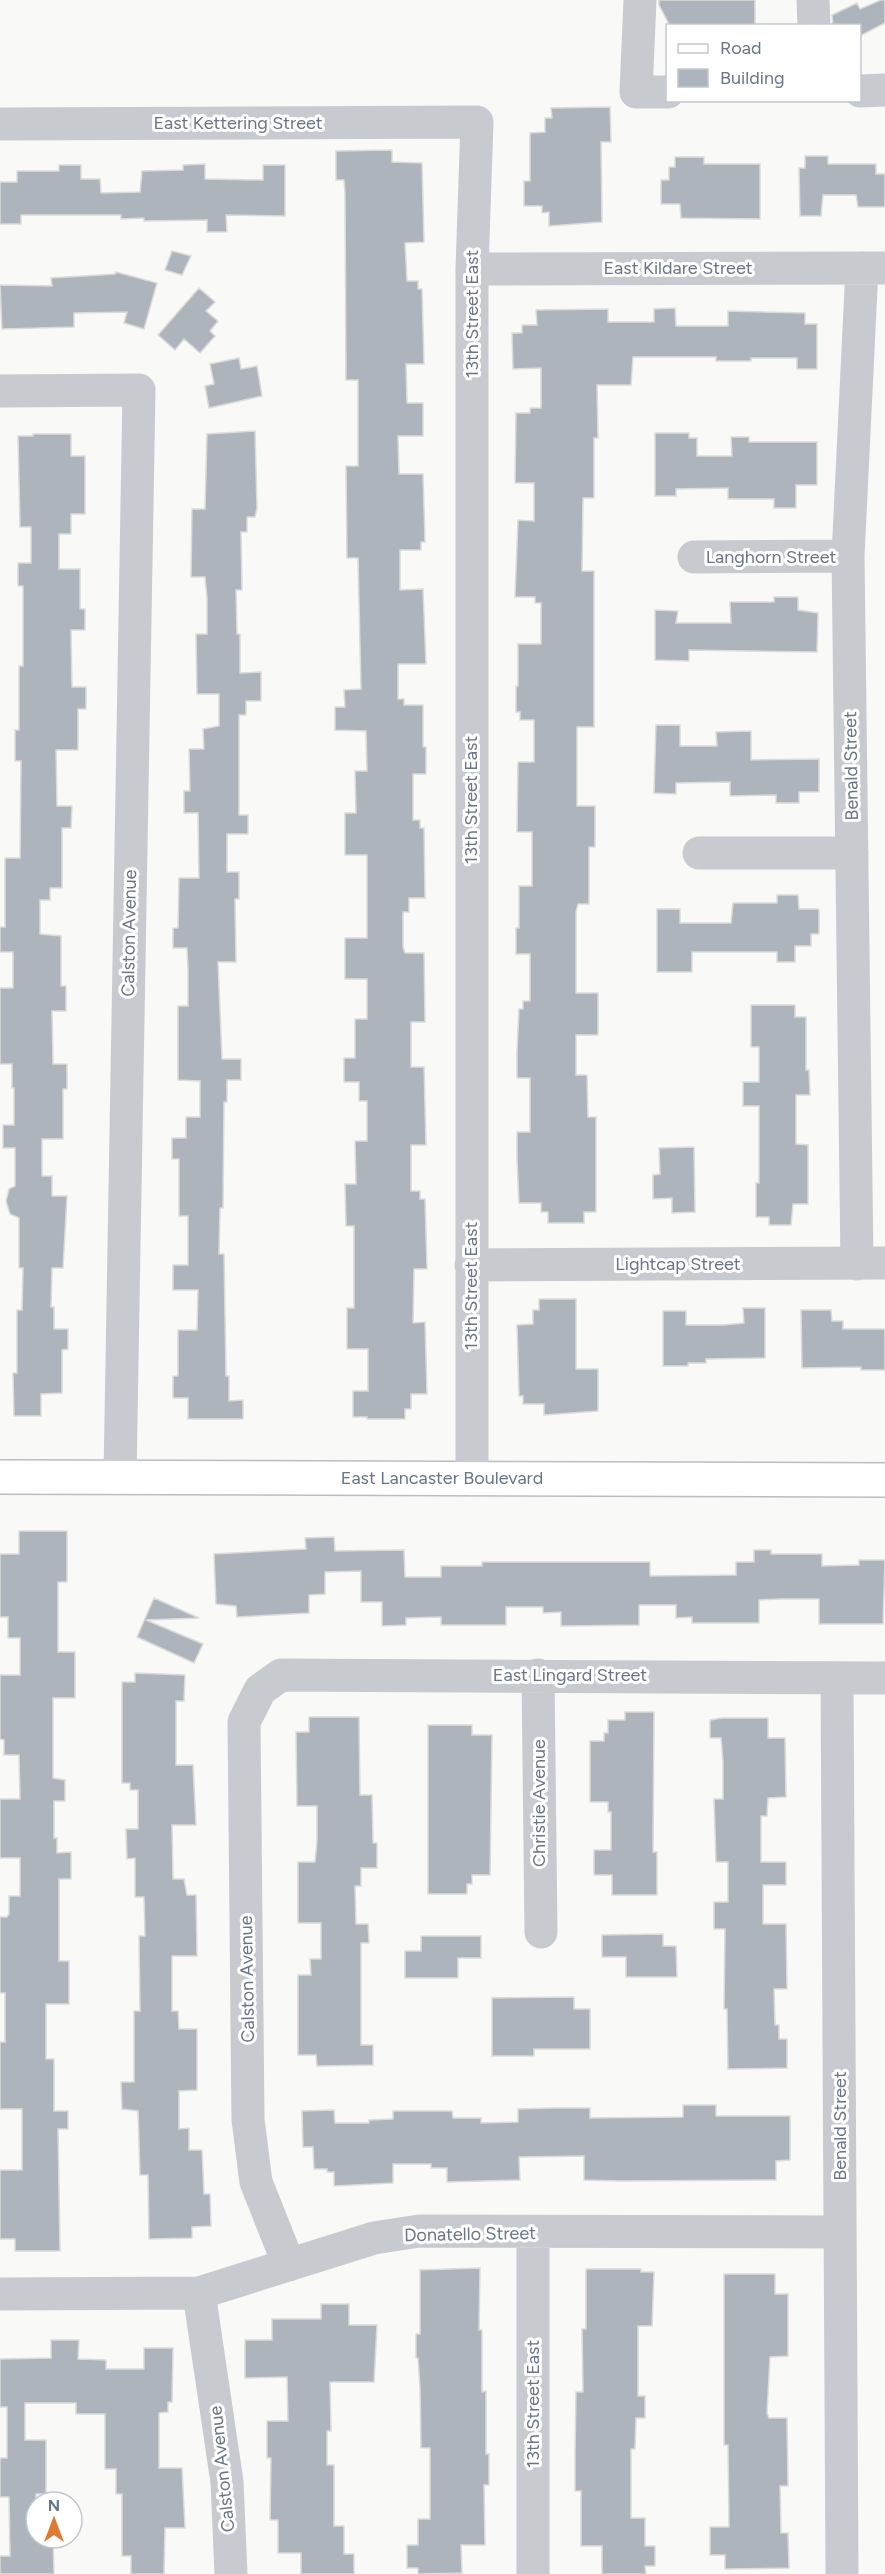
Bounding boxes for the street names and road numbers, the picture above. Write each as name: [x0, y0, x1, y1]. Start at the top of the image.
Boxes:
street label: East Kettering Street: [153, 112, 323, 134]
street label: 13th Street East: [461, 250, 483, 378]
street label: East Kildare Street: [603, 257, 753, 279]
street label: Langhorn Street: [706, 546, 836, 568]
street label: Benald Street: [839, 711, 863, 821]
street label: 13th Street East: [460, 736, 482, 864]
street label: Calston Avenue: [117, 869, 141, 997]
street label: 13th Street East: [460, 1222, 482, 1350]
street label: Lightcap Street: [615, 1253, 741, 1275]
street label: East Lancaster Boulevard: [341, 1467, 543, 1489]
street label: East Lingard Street: [493, 1664, 647, 1686]
street label: Christie Avenue: [528, 1739, 550, 1867]
street label: Calston Avenue: [235, 1915, 259, 2043]
street label: Benald Street: [829, 2071, 851, 2181]
street label: Donatello Street: [404, 2222, 536, 2246]
street label: 13th Street East: [522, 2340, 544, 2468]
street label: Calston Avenue: [204, 2405, 240, 2533]

